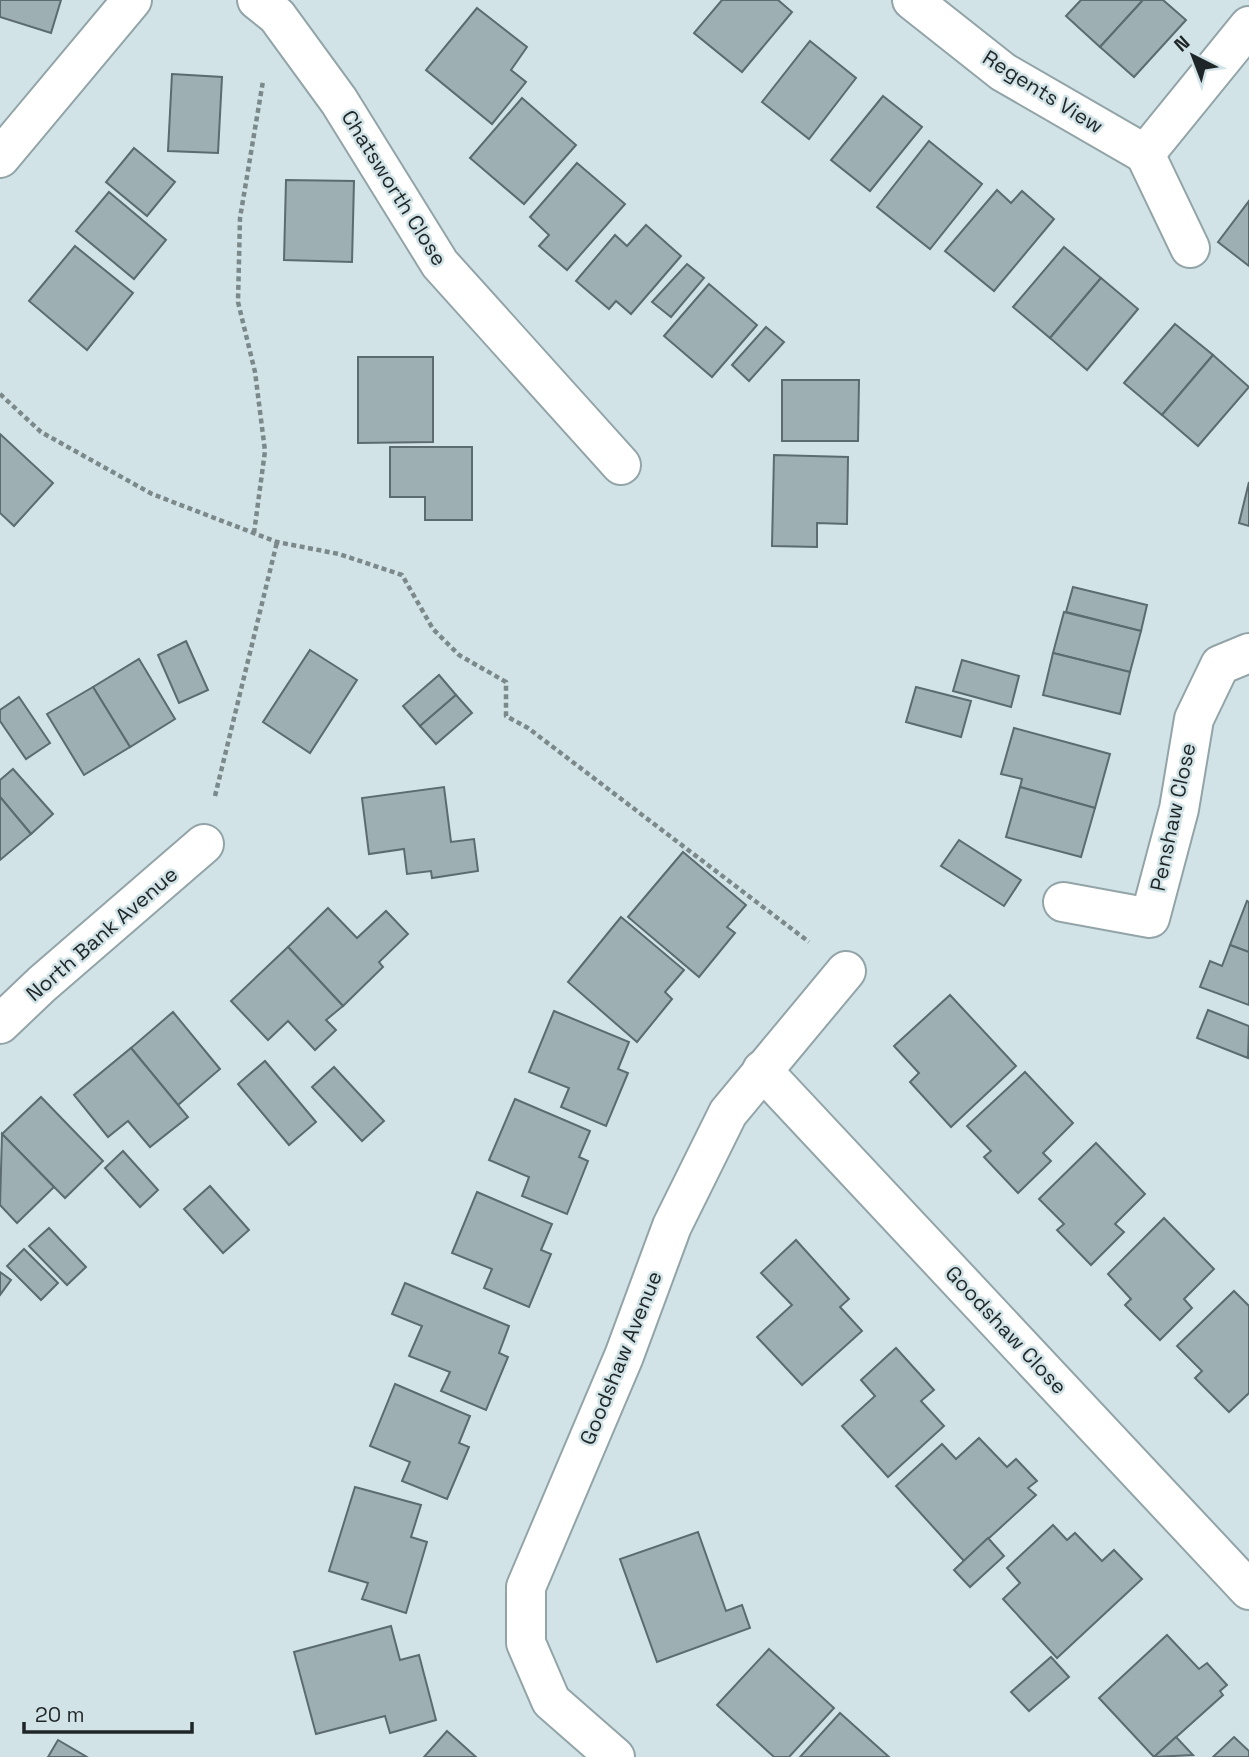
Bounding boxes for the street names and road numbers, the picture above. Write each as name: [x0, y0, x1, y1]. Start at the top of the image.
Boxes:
street label: Regents View: [978, 44, 1109, 139]
street label: Chatsworth Close: [336, 105, 453, 271]
street label: Penshaw Close: [1144, 740, 1201, 893]
street label: North Bank Avenue: [20, 860, 183, 1007]
street label: Goodshaw Close: [940, 1260, 1073, 1400]
street label: Goodshaw Avenue: [573, 1267, 668, 1449]

